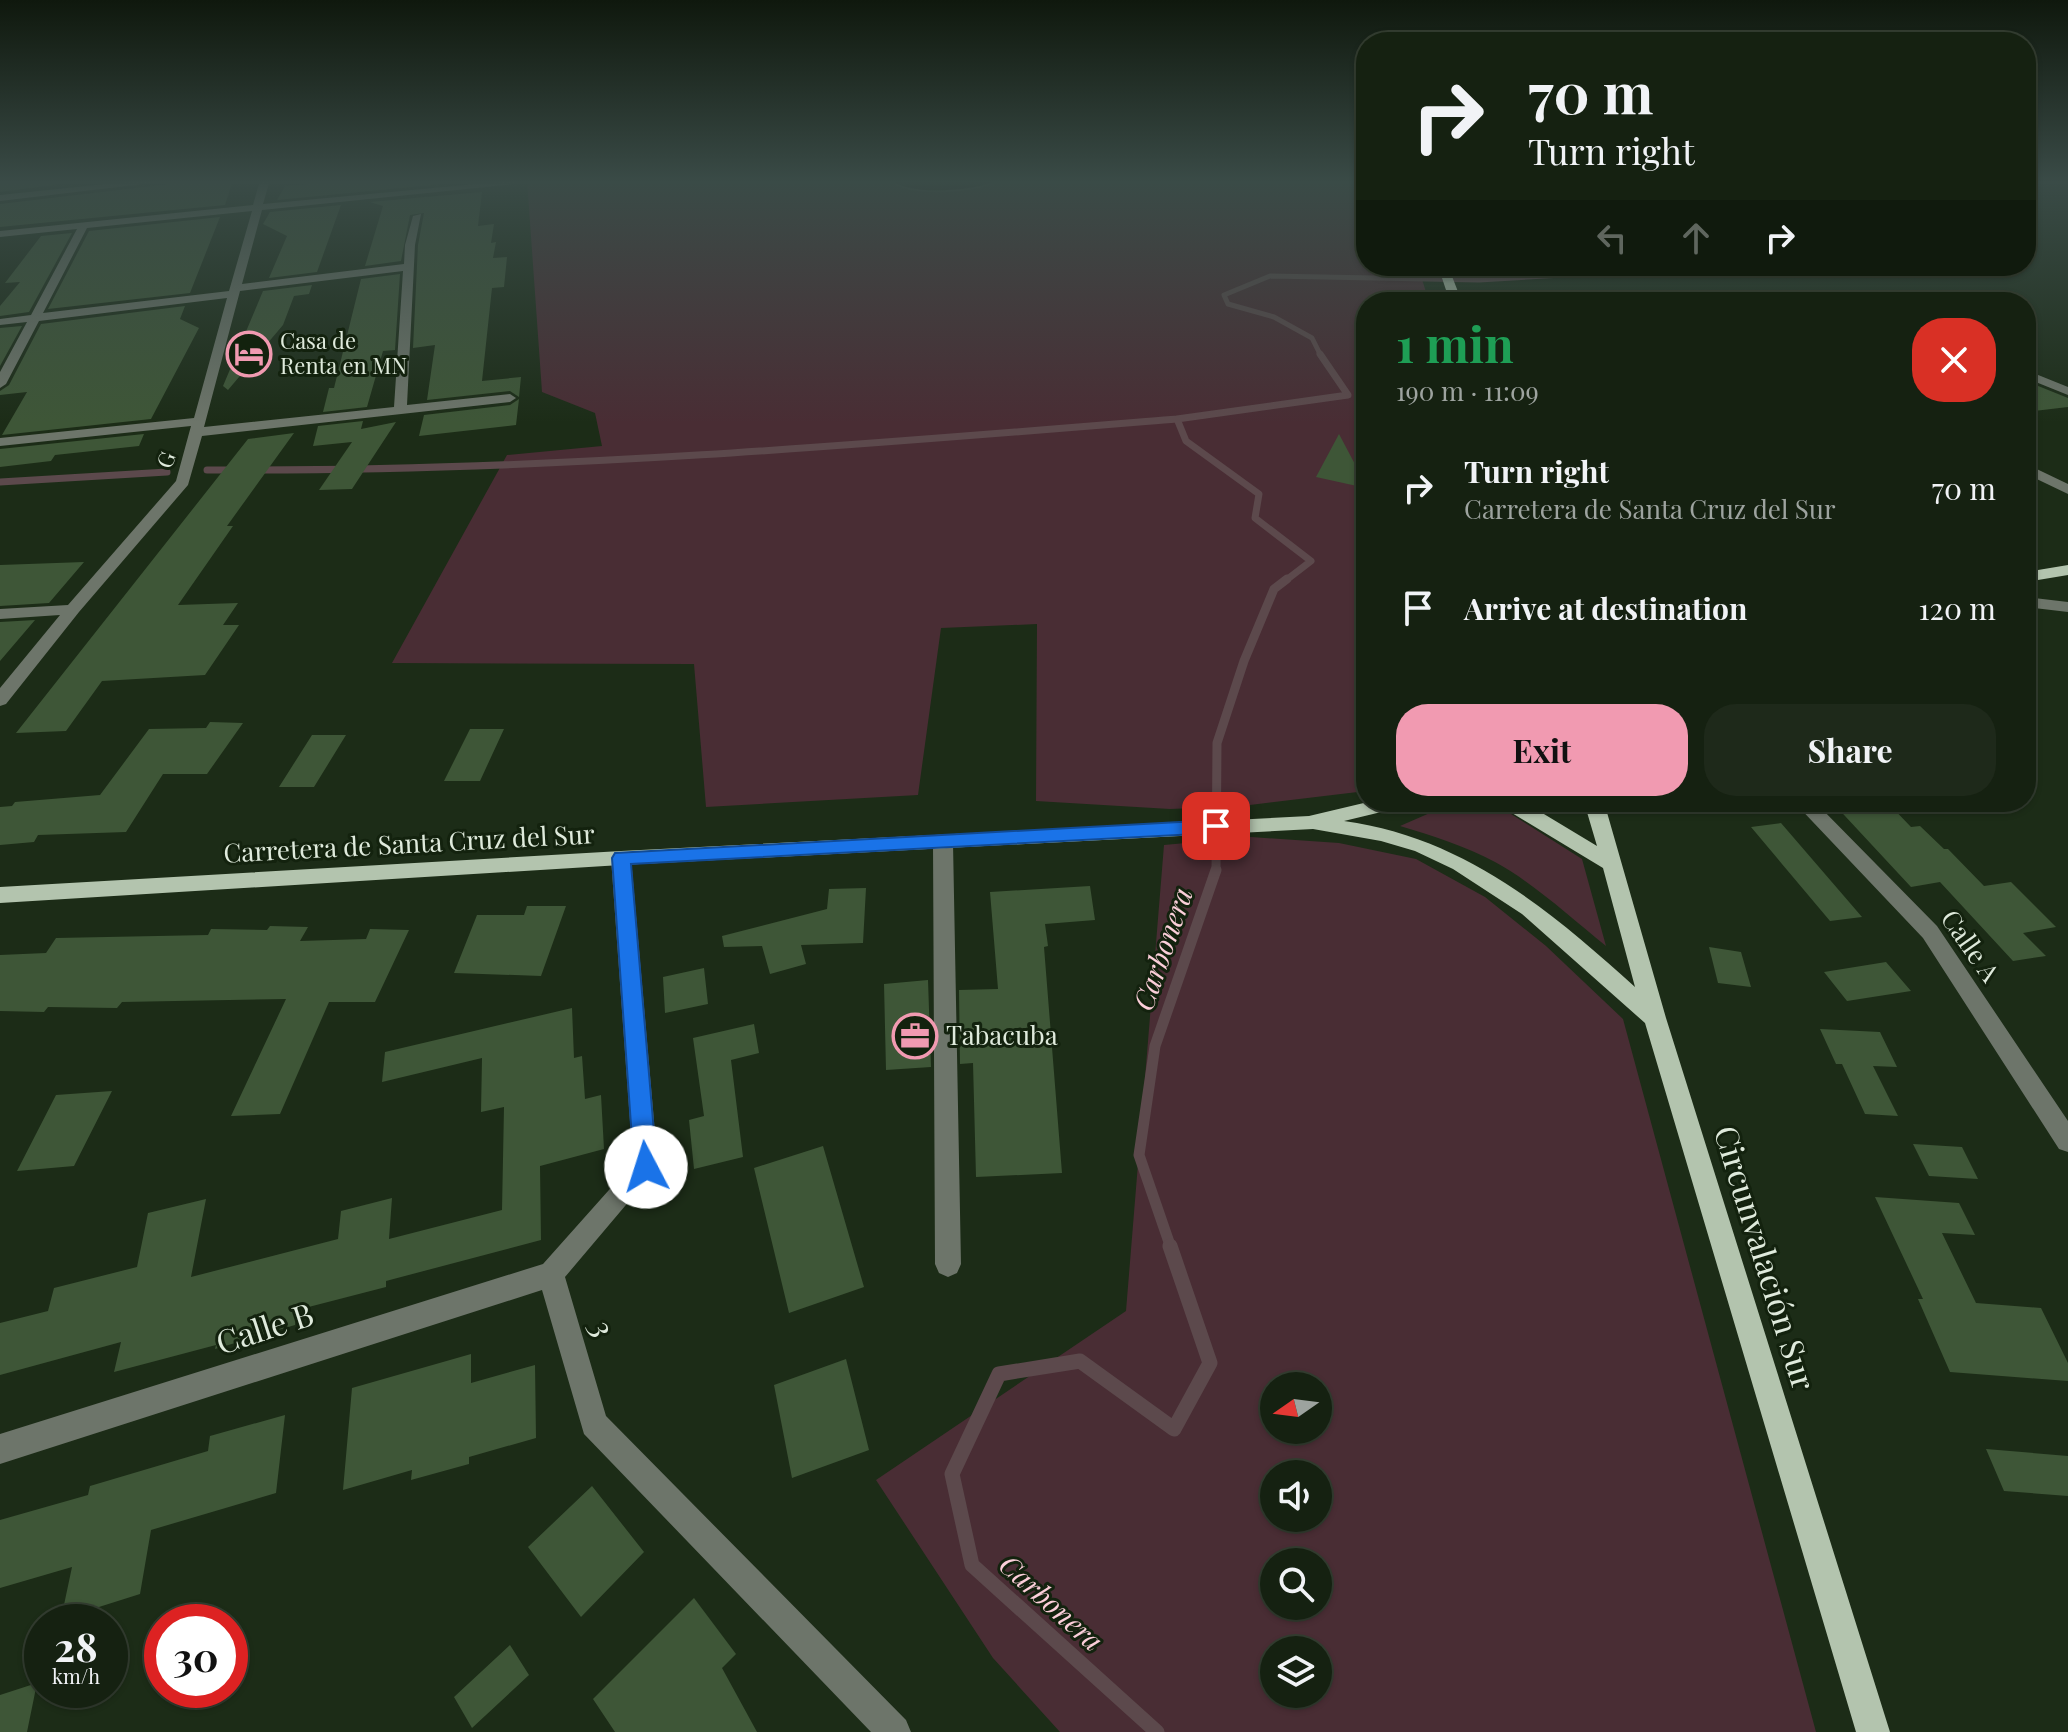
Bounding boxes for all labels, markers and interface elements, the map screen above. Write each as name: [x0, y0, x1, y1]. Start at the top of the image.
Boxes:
text: 70 m: [1528, 54, 1653, 129]
icon: right: [1396, 64, 1500, 168]
text: Turn right: [1528, 126, 1695, 174]
icon: left: [1590, 216, 1634, 260]
icon: ahead: [1674, 216, 1718, 260]
icon: right: [1758, 216, 1802, 260]
text: 1 min: [1396, 311, 1514, 375]
button: close: [1912, 318, 1996, 402]
place label: Casa de Renta en MN: [280, 325, 407, 380]
hotel icon: Casa de Renta en MN: [225, 330, 273, 378]
text: 190 m · 11:09: [1396, 373, 1539, 408]
street label: G: [148, 447, 182, 472]
text: Turn right: [1464, 451, 1609, 491]
icon: right: [1396, 466, 1440, 510]
text: 70 m: [1932, 468, 1996, 508]
text: Carretera de Santa Cruz del Sur: [1464, 491, 1836, 526]
icon: arrive: [1396, 586, 1440, 630]
text: Arrive at destination: [1464, 588, 1747, 628]
text: 120 m: [1918, 588, 1996, 628]
button: Exit: [1396, 704, 1688, 796]
button: Share: [1704, 704, 1996, 796]
pin: [1182, 792, 1250, 860]
icon: arrive: [1194, 804, 1238, 848]
street label: Carretera de Santa Cruz del Sur: [223, 815, 596, 870]
water label: Carbonera: [1123, 882, 1200, 1015]
street label: Calle A: [1934, 902, 2009, 989]
office icon: Tabacuba: [891, 1012, 939, 1060]
place label: Tabacuba: [946, 1017, 1058, 1052]
street label: Circunvalación Sur: [1706, 1120, 1827, 1395]
position arrow: [604, 1125, 688, 1209]
street label: Calle B: [210, 1291, 318, 1363]
street label: 3: [582, 1315, 627, 1341]
north arrow: [1260, 1372, 1332, 1444]
map controls: [1260, 1372, 1332, 1708]
button: sound: [1260, 1460, 1332, 1532]
water label: Carbonera: [992, 1546, 1112, 1658]
button: search: [1260, 1548, 1332, 1620]
speed limit sign: 30: [144, 1604, 248, 1708]
text: 28: [54, 1619, 98, 1672]
button: layers: [1260, 1636, 1332, 1708]
text: km/h: [52, 1662, 100, 1689]

